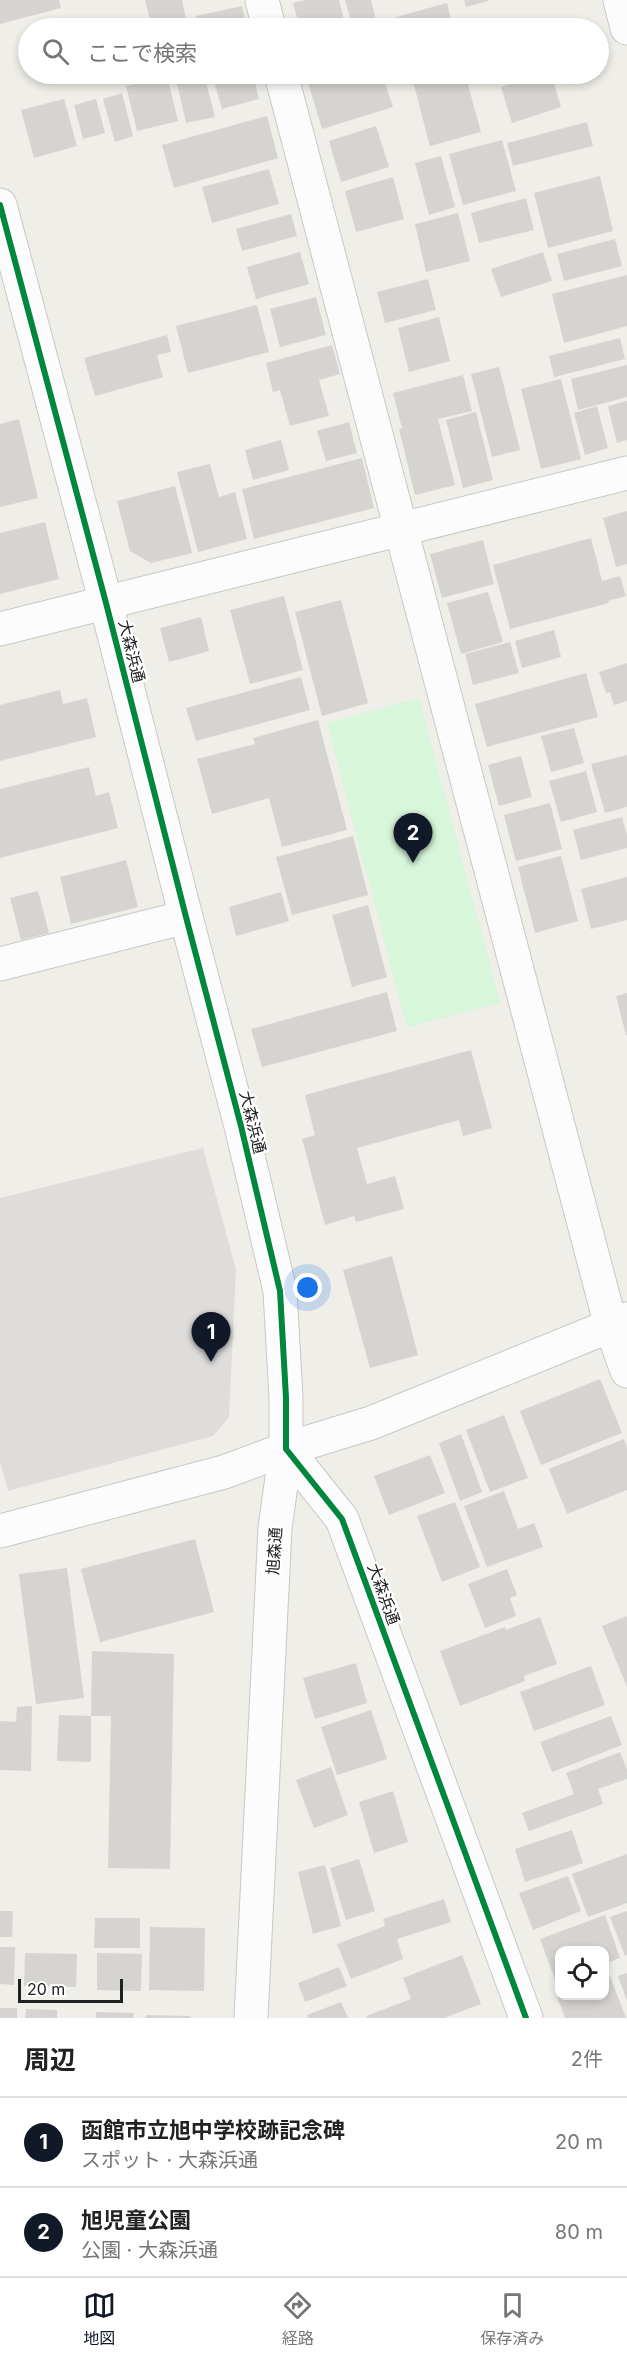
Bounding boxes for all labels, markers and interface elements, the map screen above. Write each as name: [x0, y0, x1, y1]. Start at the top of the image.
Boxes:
search box: [18, 18, 609, 84]
icon: search: [39, 35, 72, 68]
text: ここで検索: [87, 40, 197, 66]
street label: 大森浜通: [115, 618, 149, 684]
pin: 2: [394, 814, 432, 863]
street label: 大森浜通: [236, 1089, 270, 1155]
your location: [293, 1273, 322, 1302]
pin: 1: [192, 1312, 230, 1362]
street label: 旭森通: [262, 1526, 286, 1576]
street label: 大森浜通: [364, 1561, 404, 1627]
map controls: [555, 1946, 609, 2000]
button: locate: [555, 1946, 609, 2000]
scale bar: [18, 1976, 123, 2004]
text: 20 m: [27, 1979, 65, 1999]
text: 周辺: [24, 2044, 76, 2075]
text: 2件: [571, 2047, 603, 2071]
text: 函館市立旭中学校跡記念碑: [81, 2117, 345, 2143]
text: 1: [39, 2130, 48, 2154]
text: 20 m: [555, 2130, 603, 2154]
text: スポット · 大森浜通: [81, 2148, 258, 2172]
text: 旭児童公園: [81, 2207, 191, 2233]
text: 2: [37, 2220, 50, 2244]
text: 80 m: [555, 2220, 603, 2244]
text: 公園 · 大森浜通: [81, 2238, 218, 2262]
tab: 地図: [83, 2289, 116, 2349]
tab: 経路: [281, 2289, 314, 2349]
tab: 保存済み: [480, 2289, 544, 2349]

